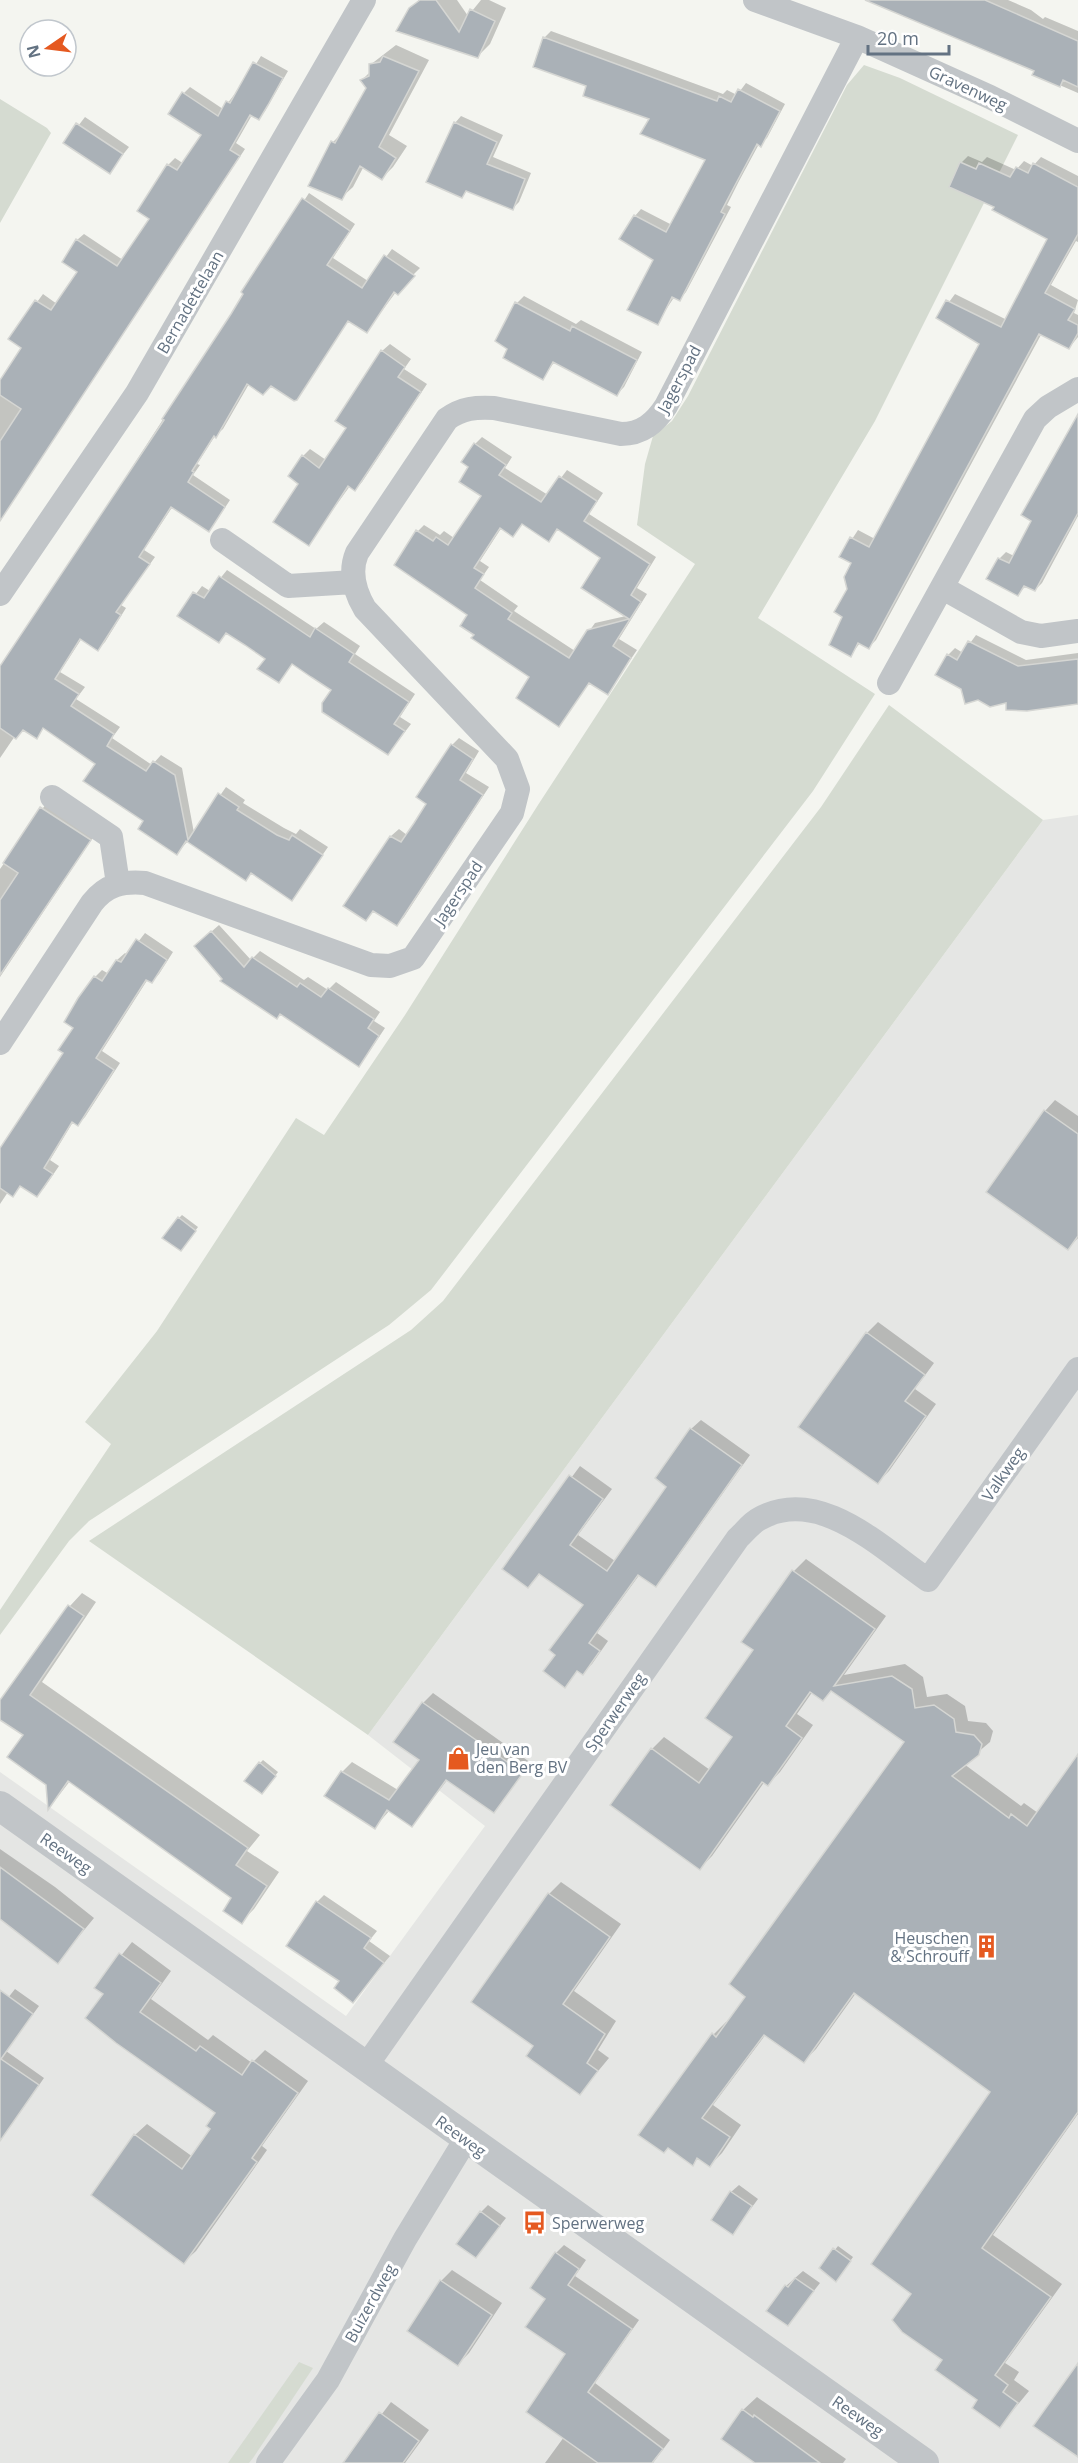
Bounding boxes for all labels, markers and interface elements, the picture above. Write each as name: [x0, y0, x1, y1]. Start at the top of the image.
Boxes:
north arrow: [18, 18, 78, 78]
scale bar: [868, 18, 949, 56]
text: 20 m: [877, 26, 919, 50]
text: N: [21, 43, 46, 61]
street label: Gravenweg: [925, 60, 1011, 116]
street label: Bernadettelaan: [152, 247, 228, 357]
street label: Jagerspad: [651, 341, 706, 418]
street label: Jagerspad: [427, 856, 488, 931]
street label: Valkweg: [977, 1442, 1030, 1505]
street label: Sperwerweg: [580, 1668, 651, 1756]
place label: Jeu van den Berg BV: [474, 1738, 568, 1778]
shop icon: Jeu van den Berg BV: [445, 1745, 471, 1771]
street label: Reeweg: [36, 1827, 96, 1879]
place label: Heuschen & Schrouff: [890, 1927, 970, 1967]
building icon: Heuschen & Schrouff: [974, 1934, 1000, 1960]
street label: Reeweg: [431, 2110, 491, 2162]
bus stop icon: Sperwerweg: [521, 2210, 547, 2236]
place label: Sperwerweg: [552, 2212, 644, 2234]
street label: Buizerdweg: [339, 2259, 401, 2346]
street label: Reeweg: [828, 2390, 888, 2442]

